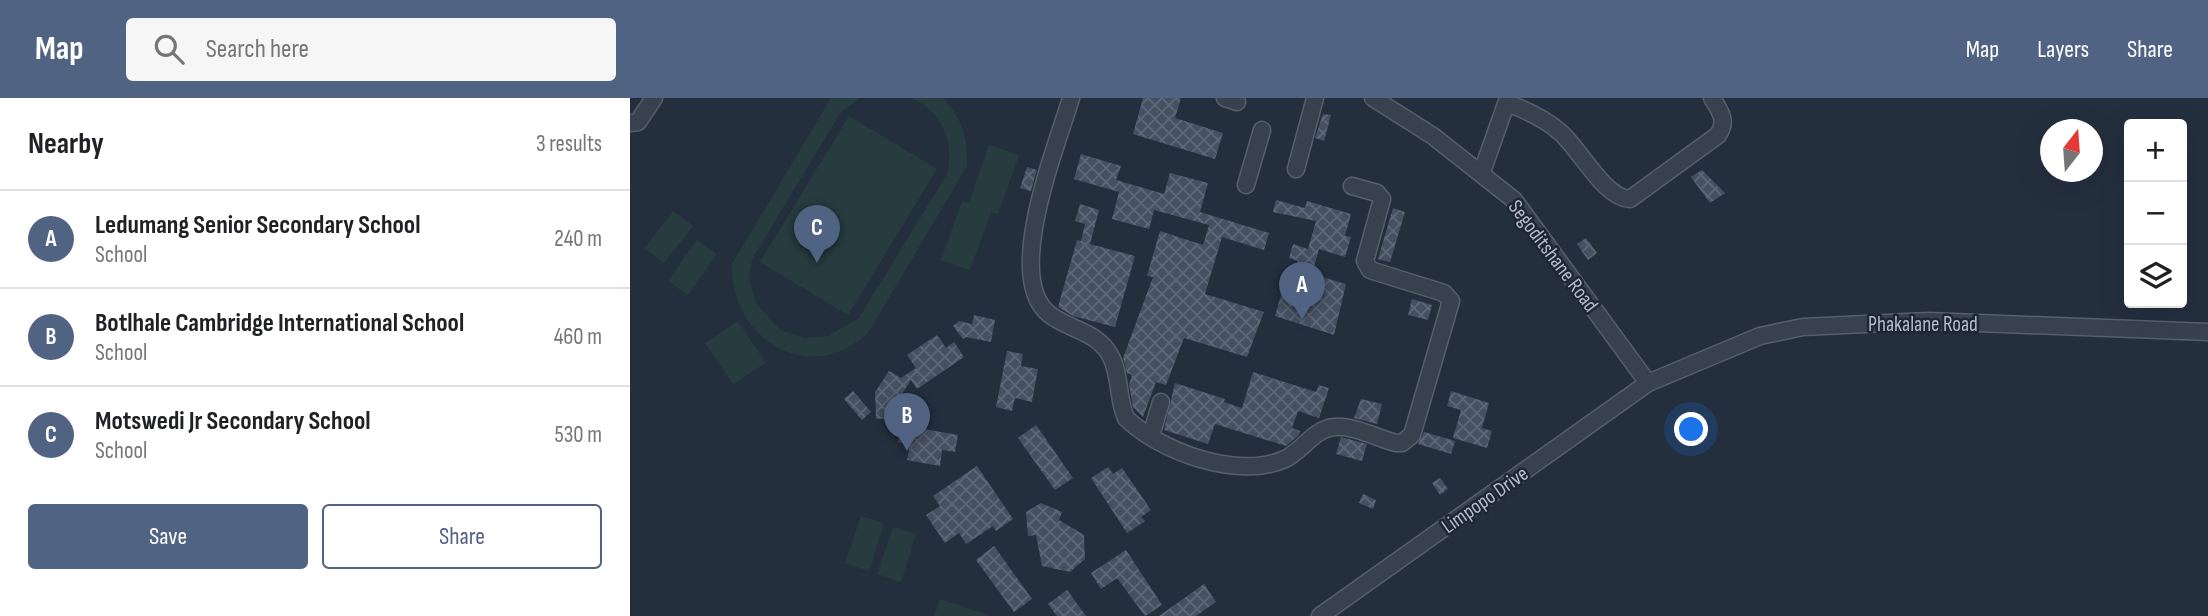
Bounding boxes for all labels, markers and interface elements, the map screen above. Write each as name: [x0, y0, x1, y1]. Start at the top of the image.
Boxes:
search box: [126, 18, 616, 81]
text: Map: [35, 29, 84, 69]
icon: search: [150, 30, 188, 68]
text: Search here: [206, 34, 309, 65]
text: Map: [1966, 35, 1999, 64]
text: Layers: [2037, 35, 2089, 64]
text: Share: [2127, 35, 2173, 64]
north arrow: [2040, 119, 2103, 182]
map controls: [2124, 119, 2187, 308]
button: +: [2124, 119, 2187, 182]
text: Nearby: [28, 126, 104, 162]
text: 3 results: [536, 130, 602, 158]
button: −: [2124, 182, 2187, 245]
street label: Segoditshane Road: [1503, 195, 1603, 317]
pin: C: [794, 205, 840, 263]
text: Ledumang Senior Secondary School: [95, 210, 420, 241]
text: A: [46, 225, 56, 253]
text: 240 m: [554, 225, 602, 253]
text: School: [95, 241, 147, 269]
button: layers: [2124, 245, 2187, 308]
pin: A: [1279, 262, 1325, 320]
text: Botlhale Cambridge International School: [95, 308, 464, 339]
street label: Phakalane Road: [1868, 312, 1978, 337]
text: B: [46, 323, 56, 351]
text: 460 m: [554, 323, 602, 351]
text: School: [95, 339, 147, 367]
pin: B: [884, 393, 930, 451]
text: Motswedi Jr Secondary School: [95, 406, 371, 437]
your location: [1674, 412, 1708, 446]
text: C: [45, 421, 57, 449]
text: 530 m: [554, 421, 602, 449]
text: School: [95, 437, 147, 465]
street label: Limpopo Drive: [1437, 461, 1533, 539]
button: Save: [28, 504, 308, 569]
button: Share: [322, 504, 602, 569]

